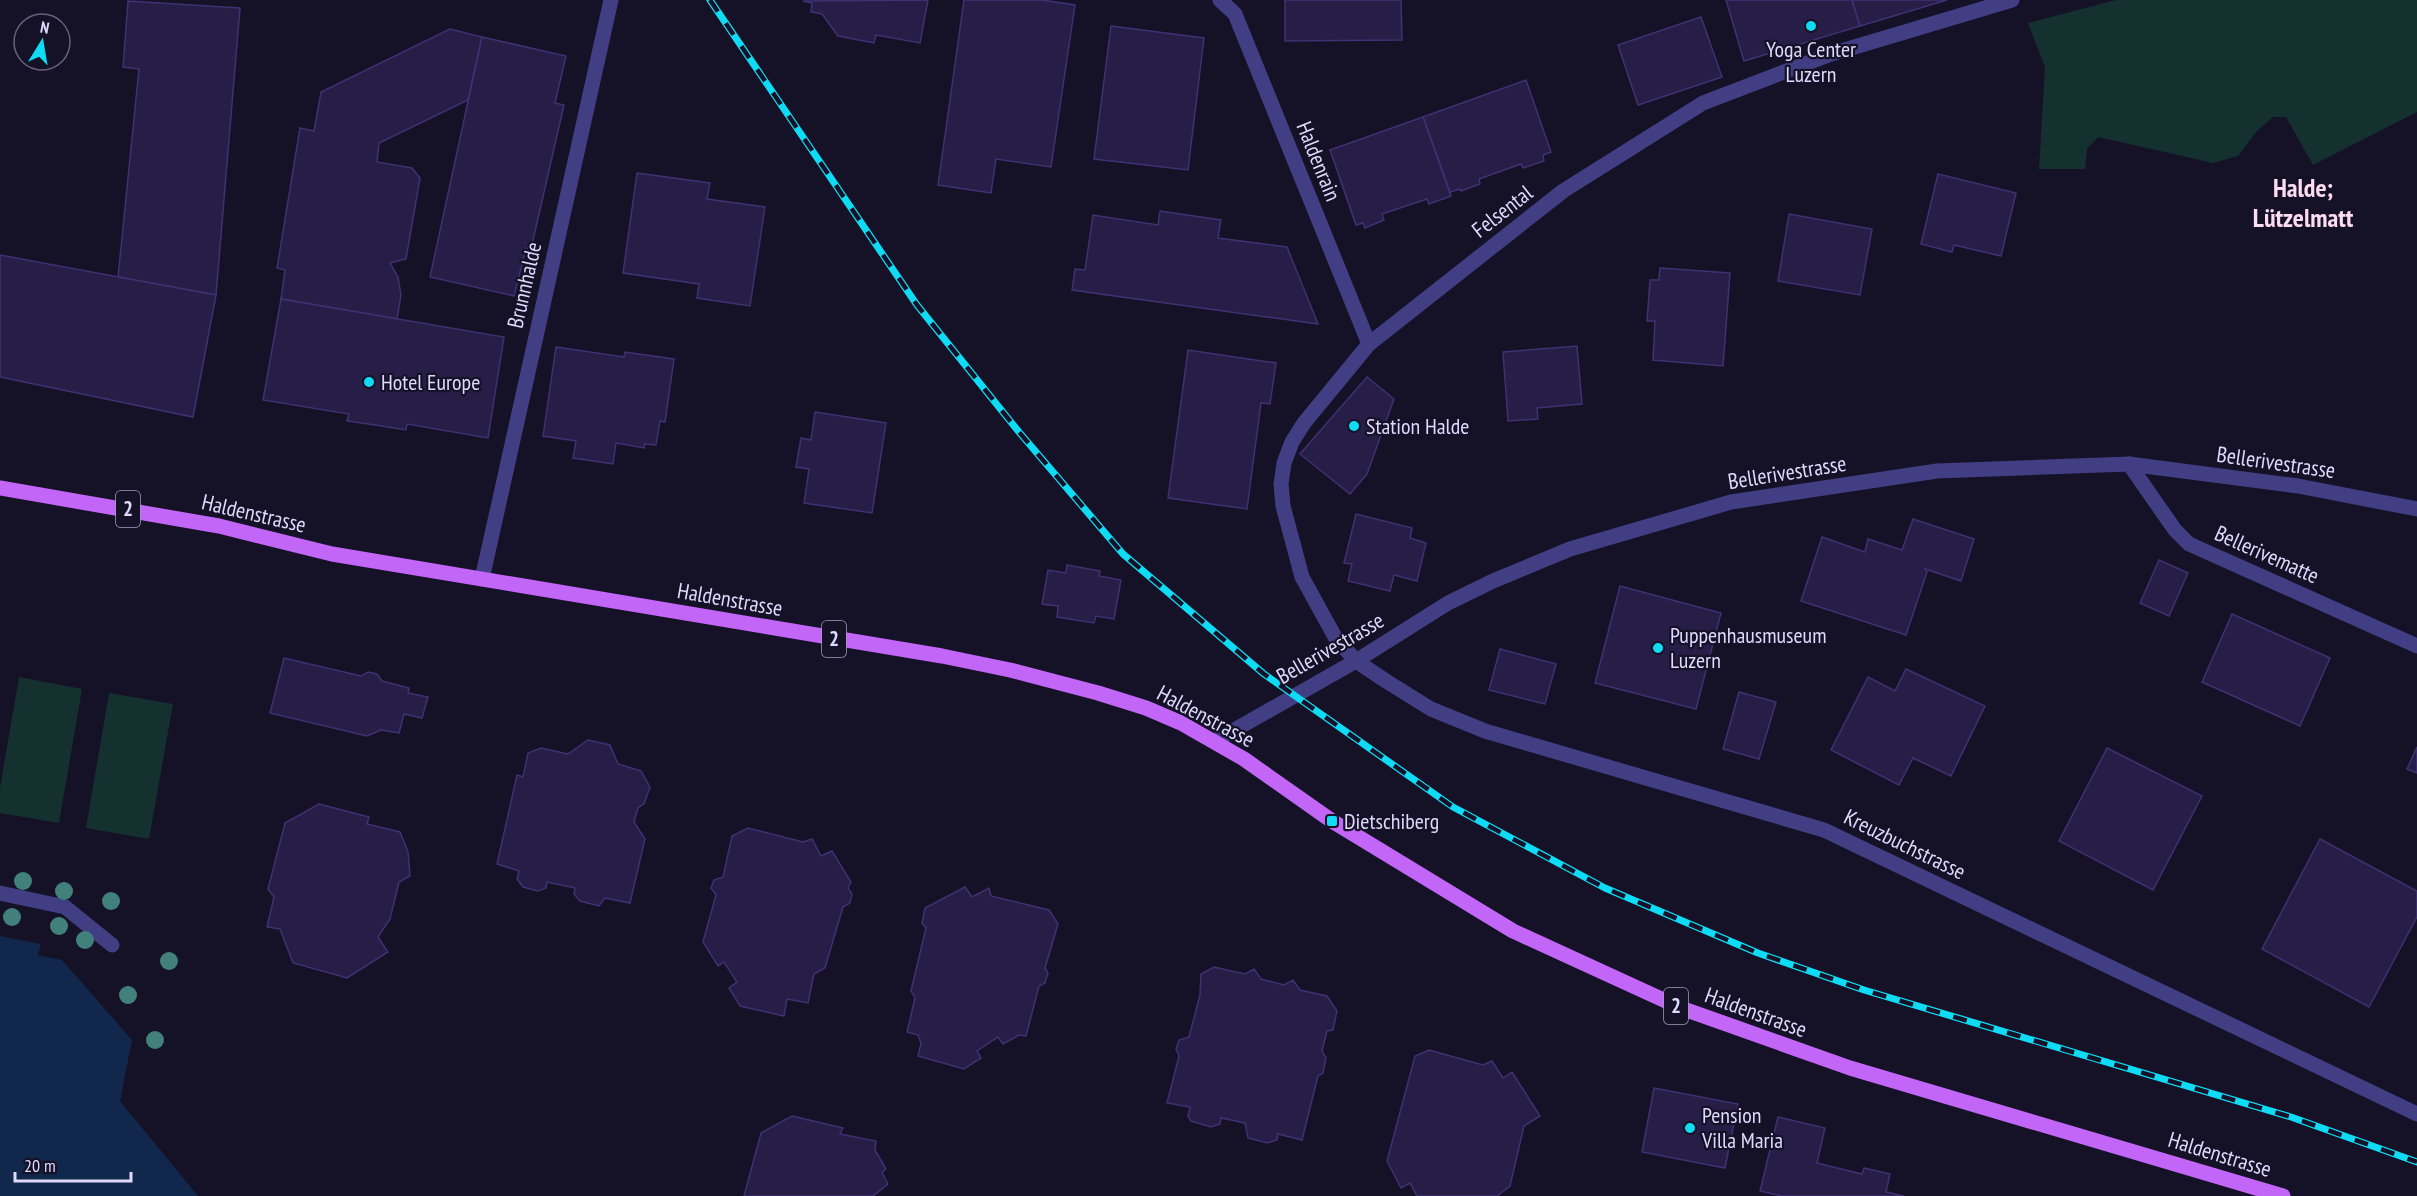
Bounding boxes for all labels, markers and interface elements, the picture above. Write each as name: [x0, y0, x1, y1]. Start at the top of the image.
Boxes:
north arrow: [12, 12, 72, 72]
text: N: [39, 17, 51, 38]
marker: Yoga Center Luzern: [1804, 19, 1818, 33]
place label: Yoga Center Luzern: [1766, 35, 1856, 88]
street label: Haldenrain: [1290, 117, 1348, 205]
district label: Halde; Lützelmatt: [2253, 171, 2354, 234]
street label: Felsental: [1466, 178, 1539, 243]
street label: Brunnhalde: [501, 239, 547, 331]
place label: Hotel Europe: [381, 368, 480, 396]
marker: Hotel Europe: [362, 375, 376, 389]
place label: Station Halde: [1366, 412, 1469, 440]
marker: Station Halde: [1347, 419, 1361, 433]
street label: Bellerivestrasse: [2215, 440, 2337, 484]
street label: Bellerivestrasse: [1726, 449, 1848, 495]
street label: Haldenstrasse: [199, 487, 309, 539]
road number: 2: [116, 491, 140, 527]
street label: Bellerivematte: [2210, 519, 2324, 589]
street label: Haldenstrasse: [675, 576, 785, 622]
street label: Bellerivestrasse: [1271, 606, 1389, 690]
road number: 2: [822, 621, 846, 657]
place label: Puppenhausmuseum Luzern: [1670, 621, 1827, 674]
marker: Puppenhausmuseum Luzern: [1651, 641, 1665, 655]
street label: Haldenstrasse: [1153, 679, 1259, 753]
street label: Kreuzbuchstrasse: [1840, 803, 1970, 885]
place label: Dietschiberg: [1344, 807, 1439, 835]
marker: Dietschiberg: [1325, 814, 1339, 828]
street label: Haldenstrasse: [1701, 981, 1811, 1043]
road number: 2: [1664, 988, 1688, 1024]
place label: Pension Villa Maria: [1701, 1101, 1783, 1154]
marker: Pension Villa Maria: [1683, 1121, 1697, 1135]
street label: Haldenstrasse: [2165, 1125, 2275, 1183]
scale bar: [15, 1145, 130, 1183]
text: 20 m: [24, 1154, 56, 1177]

